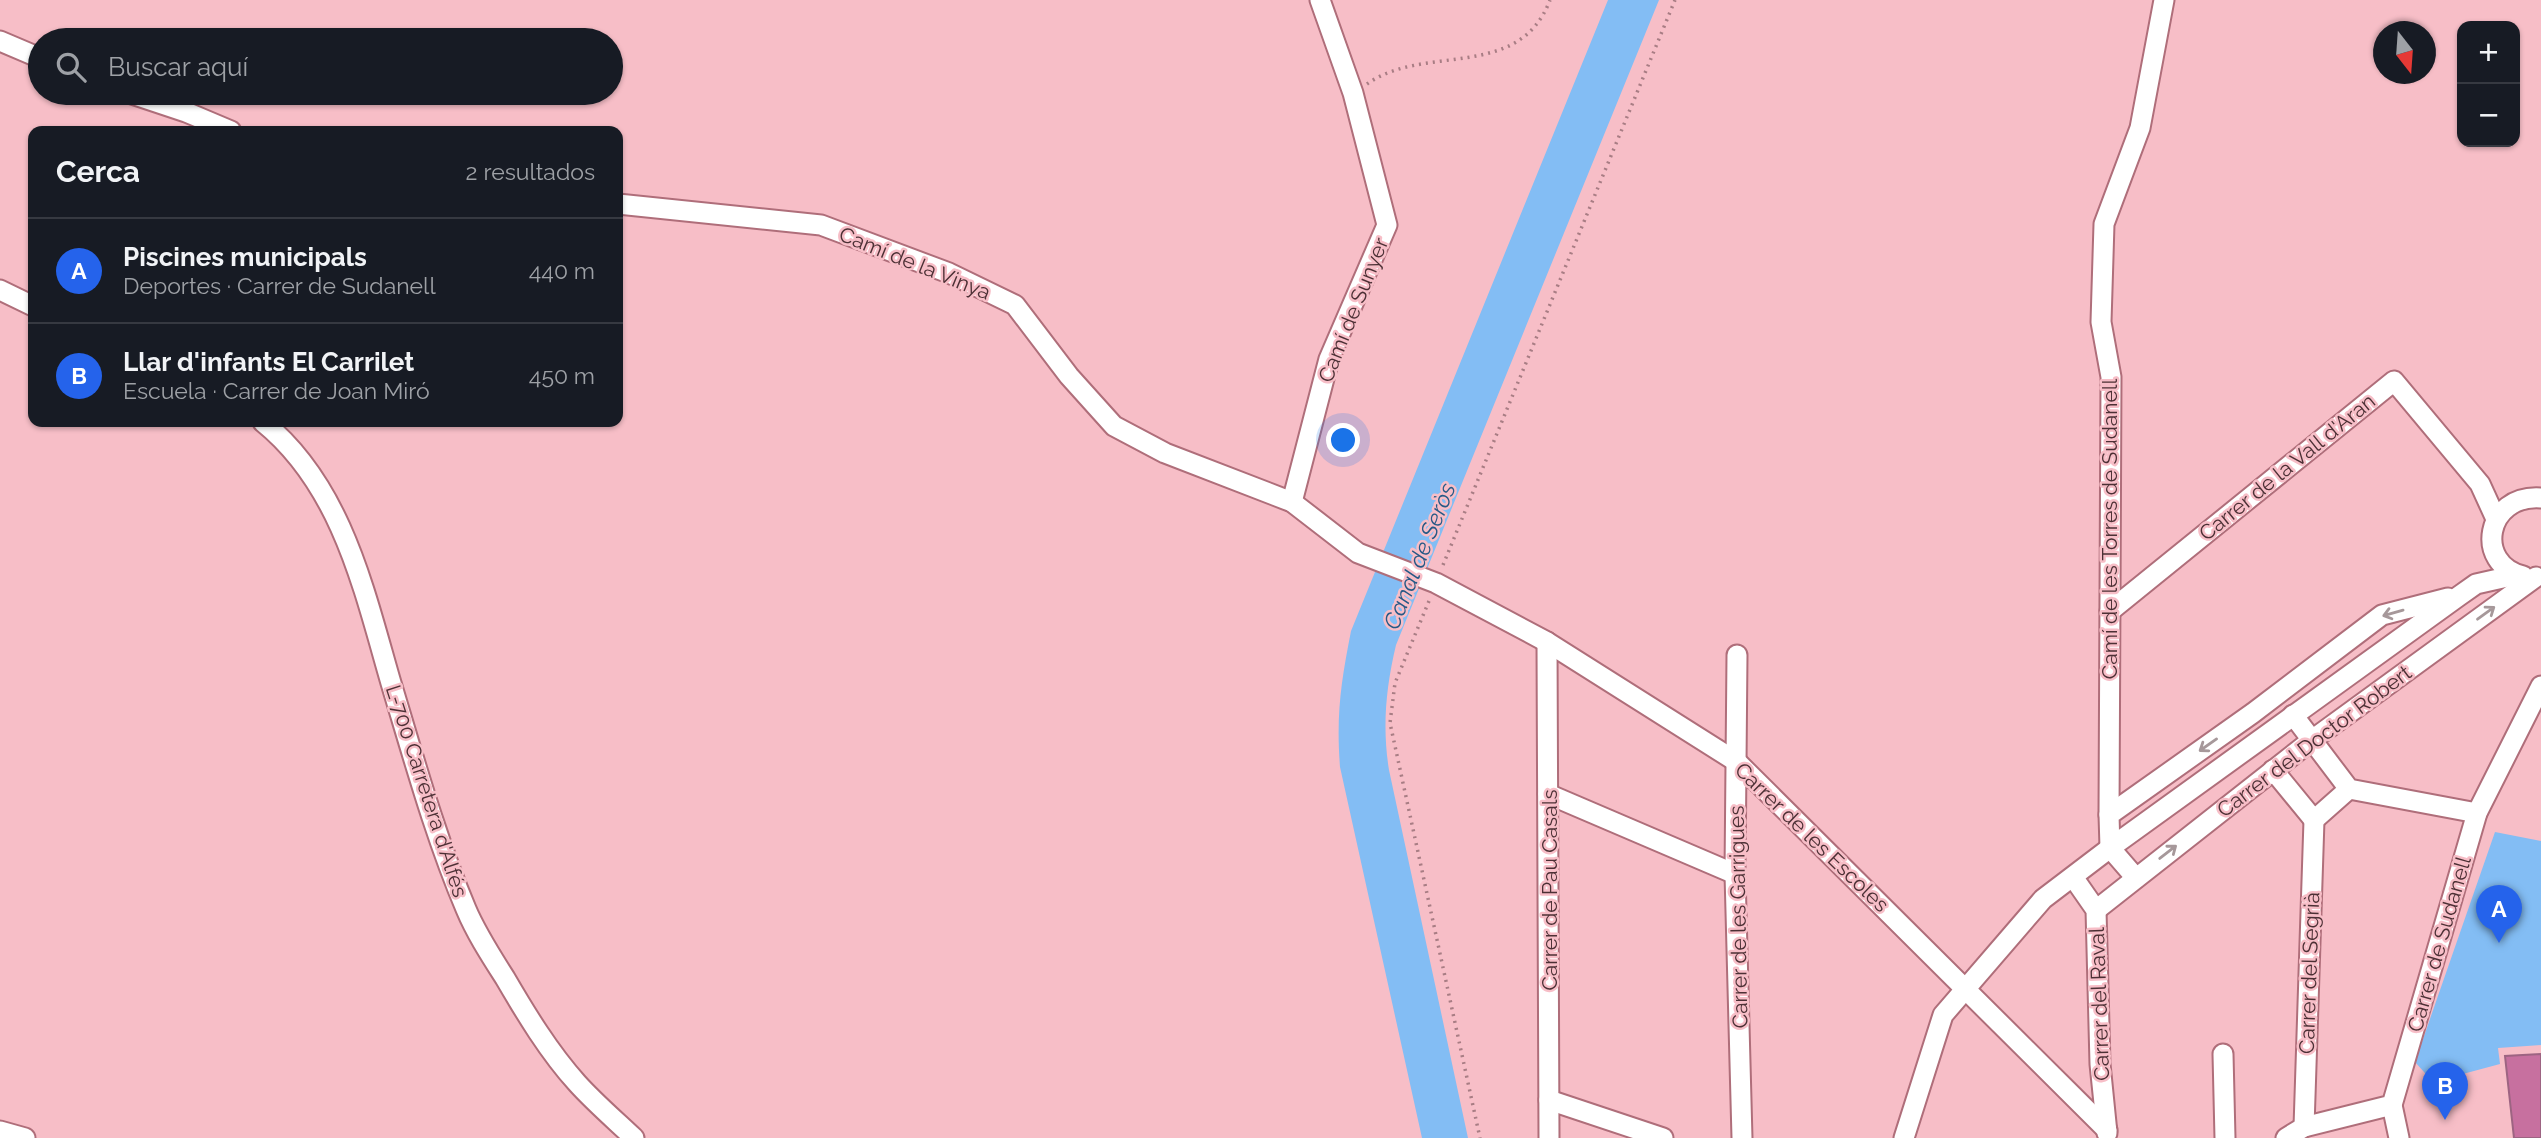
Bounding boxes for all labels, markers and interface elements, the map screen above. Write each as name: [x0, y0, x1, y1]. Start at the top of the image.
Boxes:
north arrow: [2373, 21, 2436, 84]
map controls: [2457, 21, 2520, 147]
button: +: [2457, 21, 2520, 84]
search box: [28, 28, 623, 105]
icon: search: [52, 48, 90, 86]
text: Buscar aquí: [108, 52, 248, 82]
button: −: [2457, 84, 2520, 147]
text: Cerca: [56, 154, 140, 189]
text: 2 resultados: [466, 158, 595, 185]
street label: Camí de la Vinya: [836, 221, 994, 305]
street label: Camí de Sunyer: [1313, 233, 1394, 386]
text: Piscines municipals: [123, 242, 367, 272]
text: A: [71, 257, 87, 284]
text: 440 m: [529, 257, 595, 284]
text: Deportes · Carrer de Sudanell: [123, 272, 436, 299]
text: Llar d'infants El Carrilet: [123, 347, 414, 377]
text: B: [71, 362, 87, 389]
text: 450 m: [529, 362, 595, 389]
text: Escuela · Carrer de Joan Miró: [123, 377, 430, 404]
street label: Camí de les Torres de Sudanell: [2097, 379, 2122, 679]
street label: Carrer de la Vall d'Aran: [2194, 388, 2380, 546]
your location: [1326, 423, 1360, 457]
water label: Canal de Seròs: [1377, 479, 1461, 633]
one-way arrow: [2476, 606, 2495, 620]
one-way arrow: [2382, 607, 2404, 620]
street label: Carrer del Doctor Robert: [2212, 660, 2416, 822]
street label: L-700 Carretera d'Alfés: [381, 682, 473, 900]
one-way arrow: [2199, 738, 2218, 752]
street label: Carrer de les Escoles: [1730, 757, 1894, 917]
street label: Carrer de Pau Casals: [1537, 789, 1562, 991]
street label: Carrer de les Garrigues: [1724, 805, 1752, 1029]
one-way arrow: [2159, 845, 2177, 860]
street label: Carrer de Sudanell: [2402, 853, 2476, 1035]
pin: A: [2476, 885, 2522, 943]
street label: Carrer del Segrià: [2294, 892, 2324, 1054]
street label: Carrer del Raval: [2084, 927, 2114, 1081]
pin: B: [2422, 1062, 2468, 1120]

